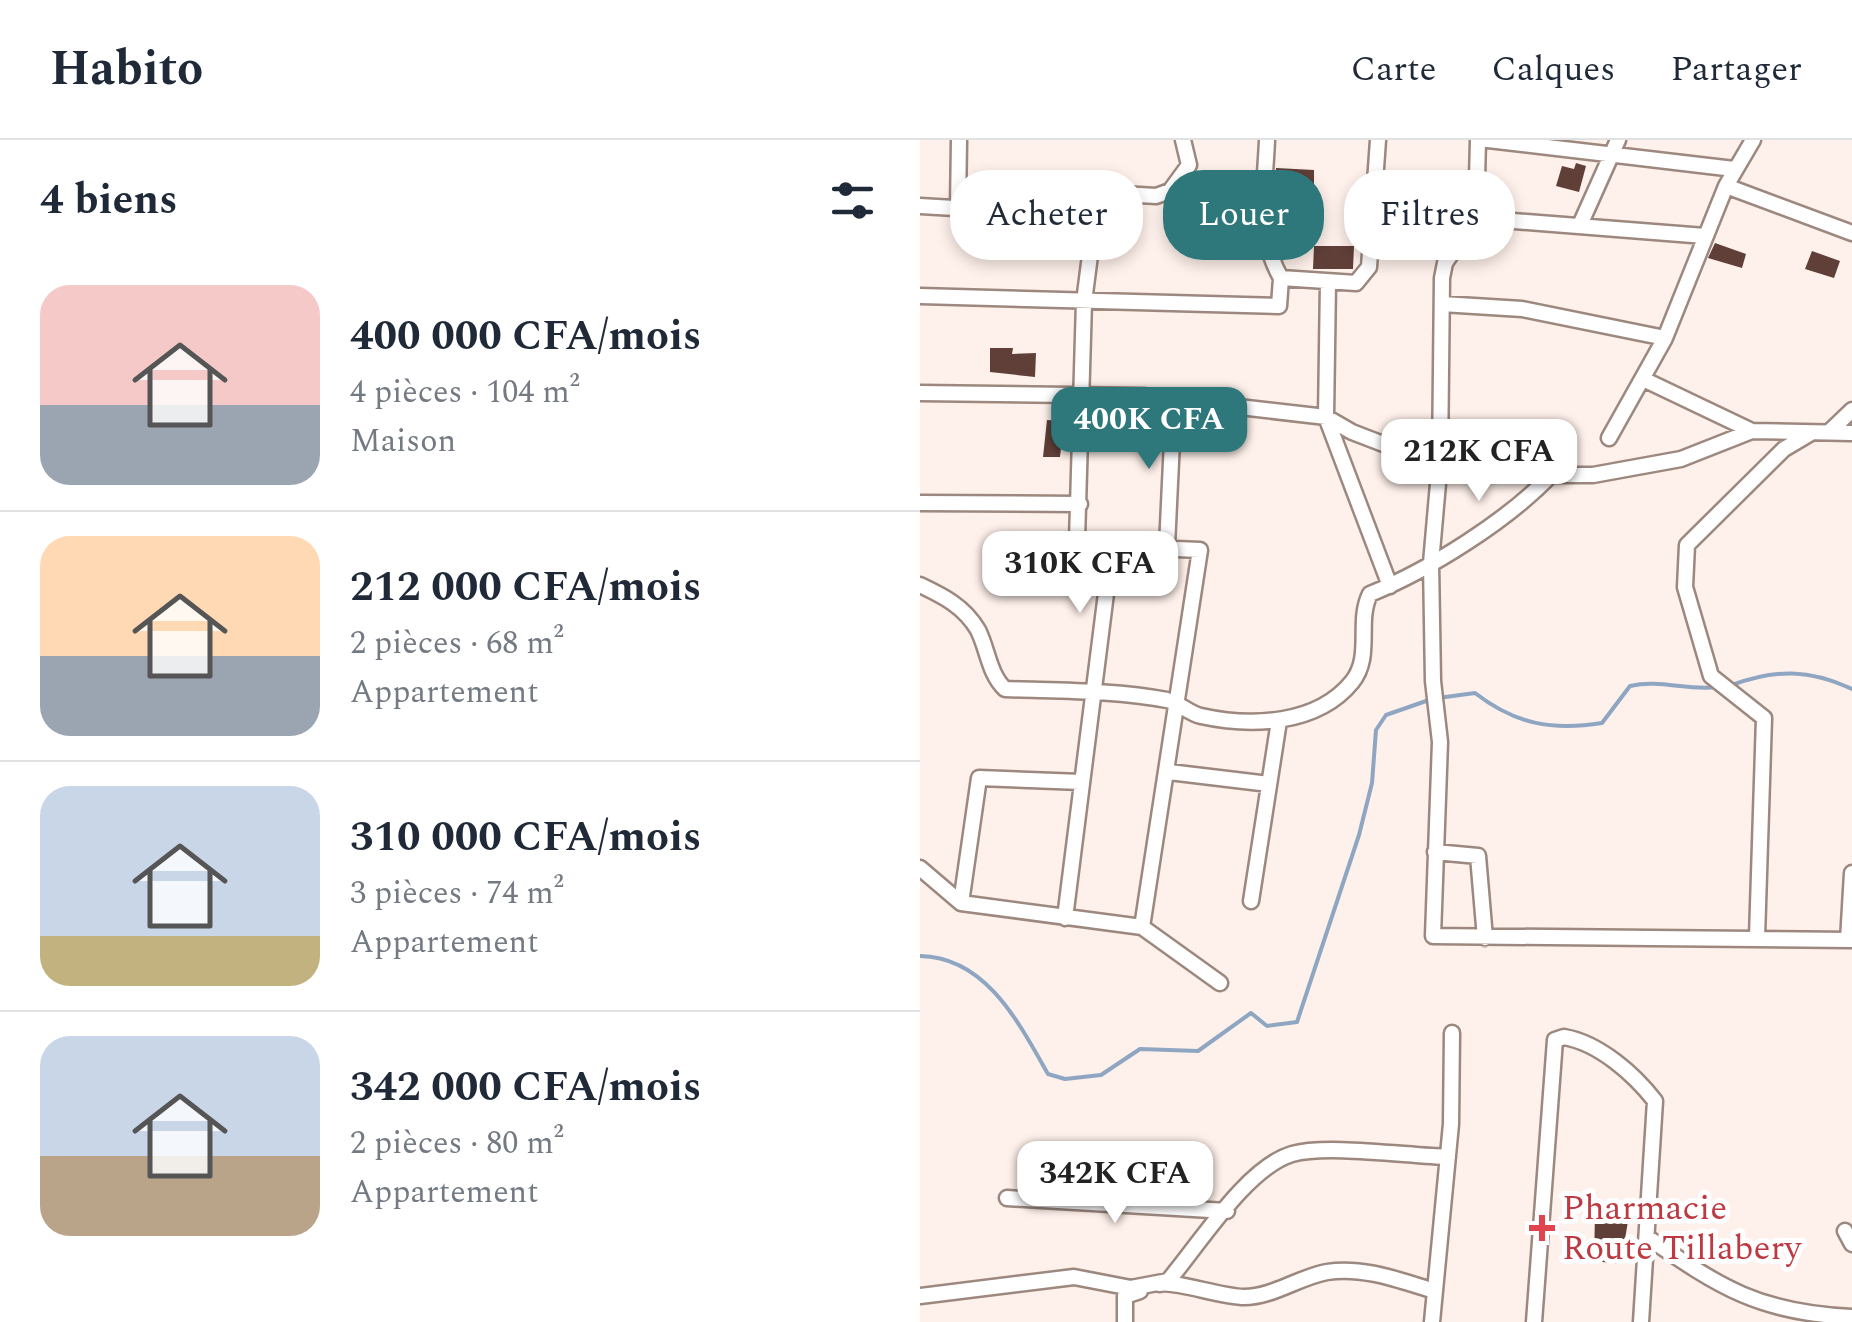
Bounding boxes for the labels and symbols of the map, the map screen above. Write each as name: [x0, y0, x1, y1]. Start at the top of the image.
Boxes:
pin: 400K CFA: [1046, 387, 1252, 472]
pin: 212K CFA: [1376, 419, 1582, 504]
pin: 310K CFA: [977, 531, 1183, 616]
pin: 342K CFA: [1012, 1141, 1218, 1226]
place label: Pharmacie Route Tillabery: [1562, 1182, 1802, 1275]
marker: Pharmacie Route Tillabery: [1531, 1217, 1553, 1239]

